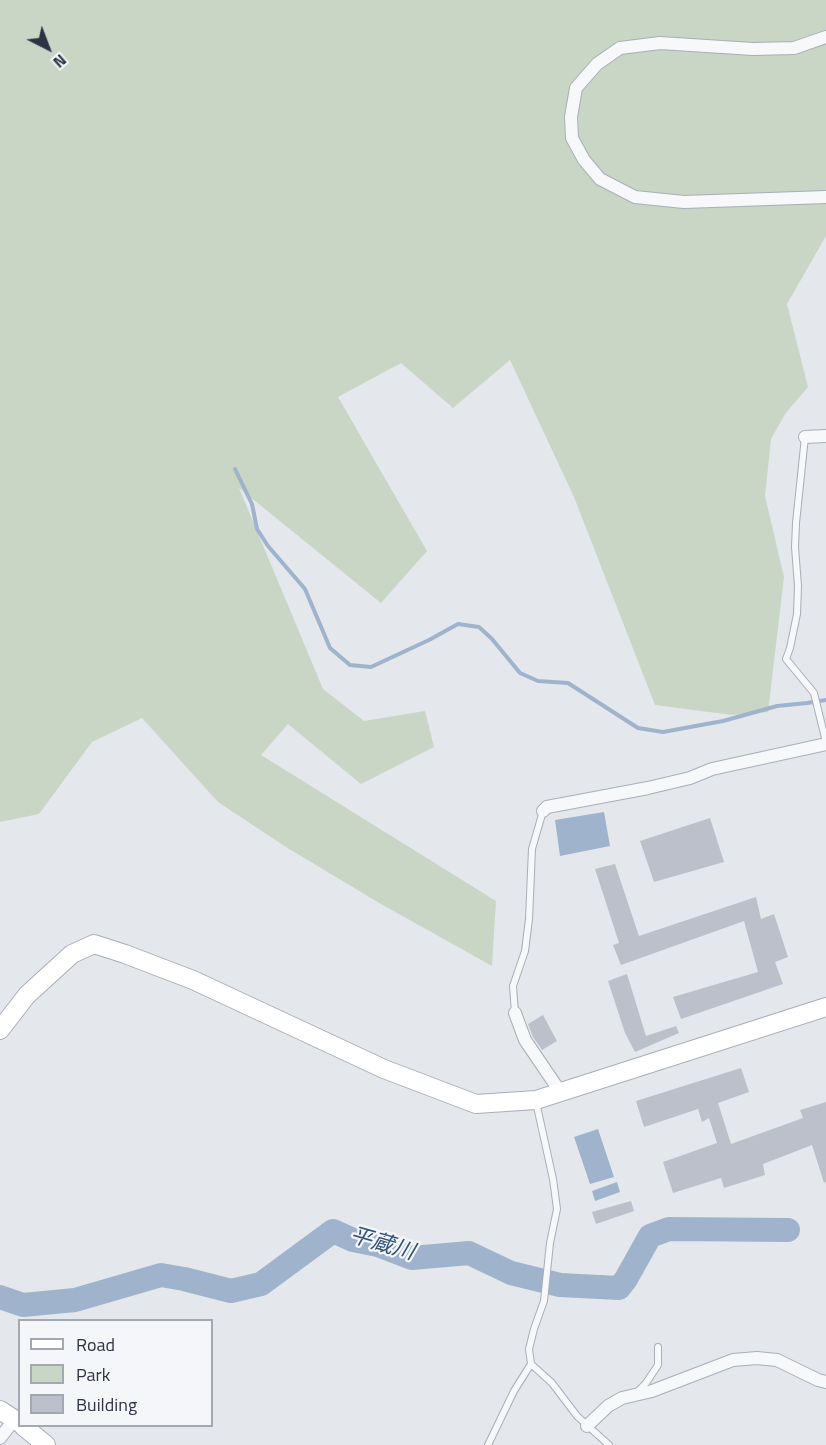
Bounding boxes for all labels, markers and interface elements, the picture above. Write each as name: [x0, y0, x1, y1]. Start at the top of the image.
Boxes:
north arrow: [18, 18, 78, 78]
text: N: [48, 49, 72, 74]
water label: 平蔵川: [347, 1223, 417, 1267]
legend: [18, 1319, 213, 1427]
text: Road: [76, 1331, 115, 1358]
text: Park: [76, 1361, 110, 1388]
text: Building: [76, 1391, 137, 1418]

